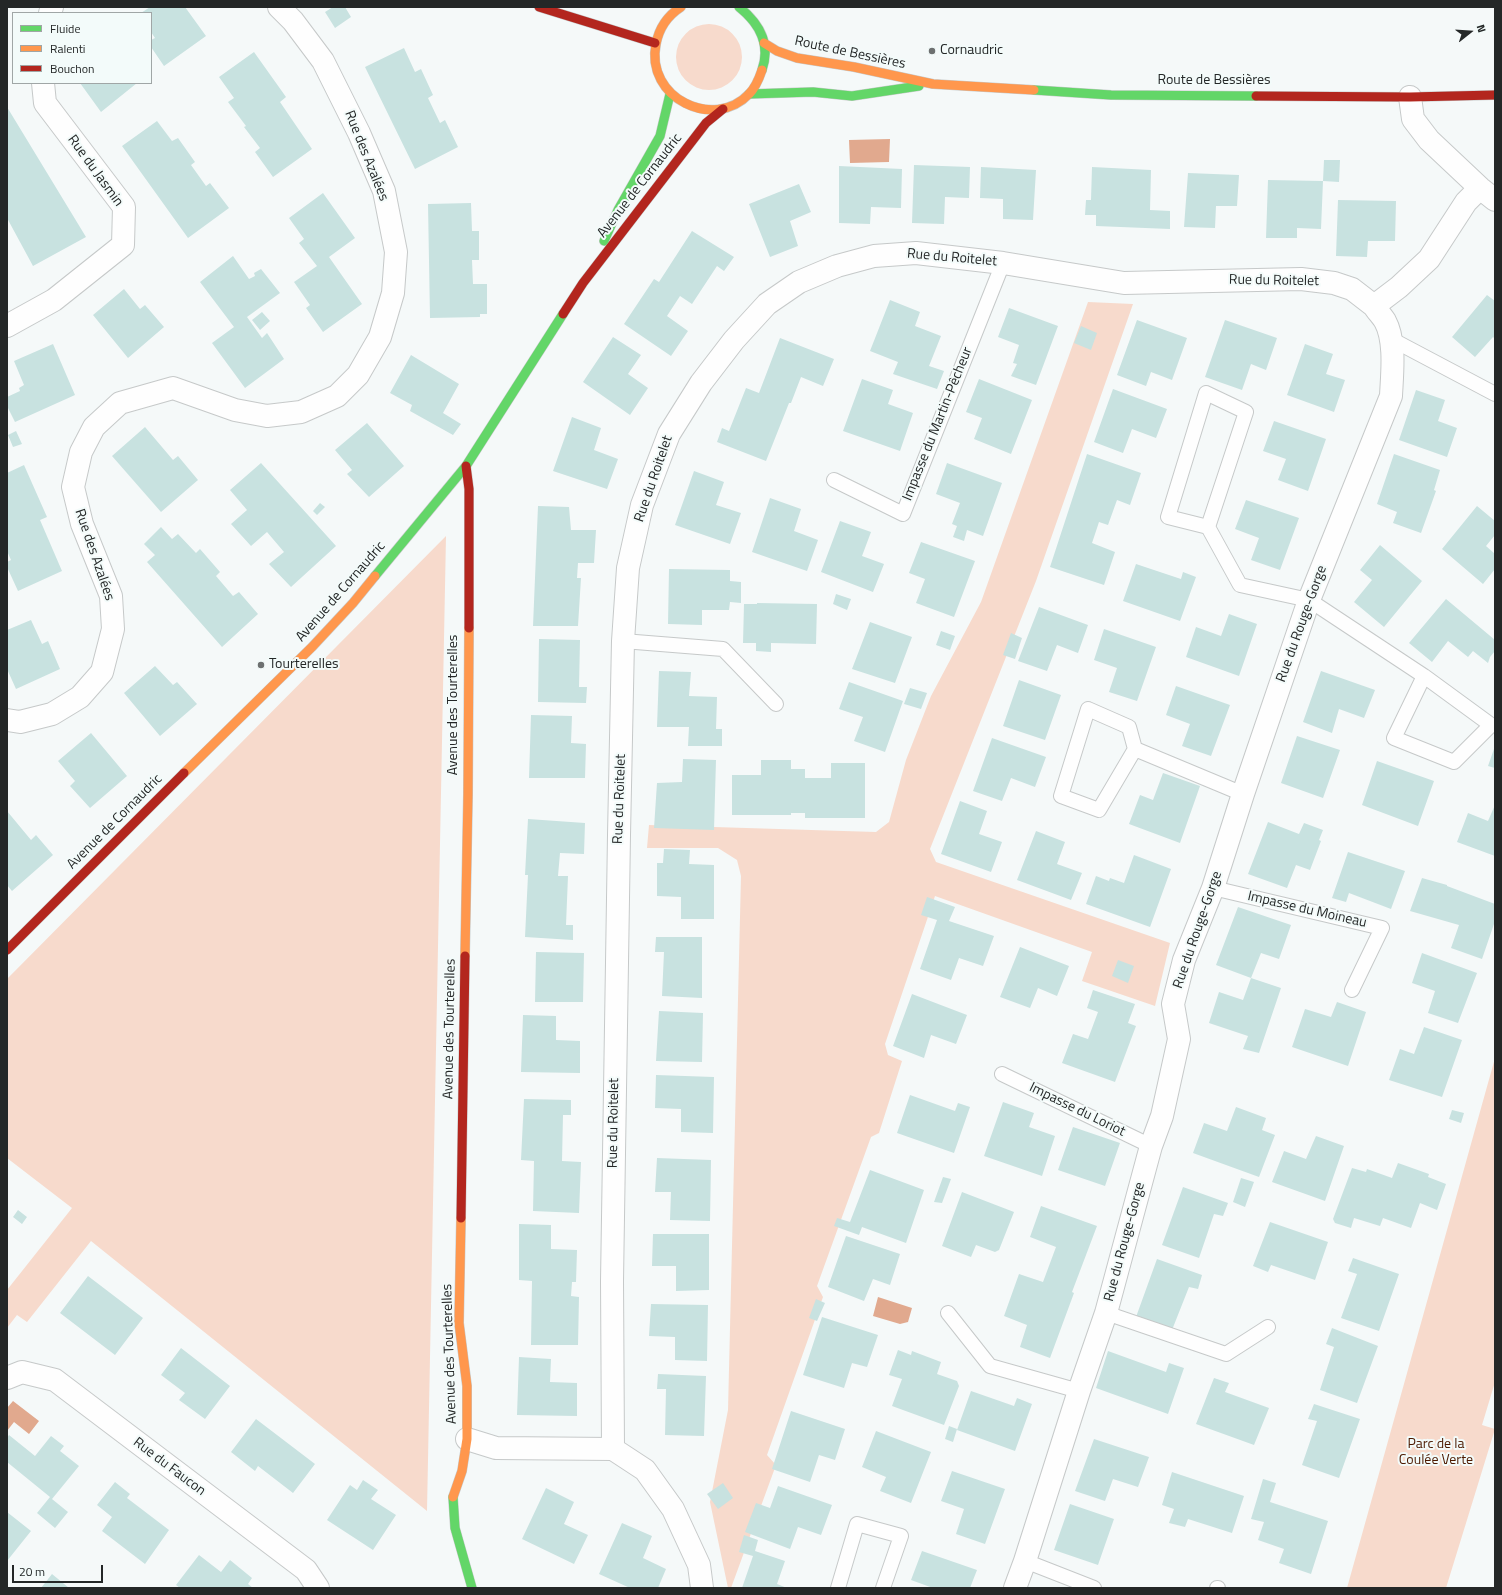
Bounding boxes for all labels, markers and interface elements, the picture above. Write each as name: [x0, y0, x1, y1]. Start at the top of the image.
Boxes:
legend: [12, 12, 152, 84]
north arrow: [1450, 12, 1490, 52]
text: Fluide: [50, 19, 81, 38]
text: N: [1473, 23, 1490, 34]
street label: Route de Bessières: [793, 33, 907, 73]
text: Ralenti: [50, 39, 85, 58]
place label: Cornaudric: [940, 43, 1003, 59]
marker: Cornaudric: [927, 46, 937, 56]
text: Bouchon: [50, 59, 95, 78]
street label: Route de Bessières: [1157, 73, 1271, 89]
street label: Rue des Azalées: [340, 108, 392, 204]
street label: Avenue de Cornaudric: [594, 131, 686, 241]
street label: Rue du Jasmin: [64, 132, 126, 210]
street label: Rue du Roitelet: [906, 246, 998, 270]
street label: Rue du Roitelet: [1229, 272, 1319, 290]
street label: Impasse du Martin-Pêcheur: [899, 345, 977, 503]
street label: Rue du Roitelet: [631, 434, 677, 524]
street label: Rue des Azalées: [70, 507, 118, 603]
street label: Avenue de Cornaudric: [293, 538, 389, 646]
street label: Rue du Rouge-Gorge: [1273, 563, 1331, 685]
street label: Avenue des Tourterelles: [446, 635, 462, 775]
place label: Tourterelles: [269, 657, 339, 673]
marker: Tourterelles: [256, 660, 266, 670]
street label: Rue du Roitelet: [610, 754, 630, 844]
street label: Avenue de Cornaudric: [64, 771, 166, 873]
street label: Rue du Rouge-Gorge: [1170, 869, 1226, 991]
street label: Impasse du Moineau: [1246, 888, 1368, 932]
street label: Avenue des Tourterelles: [440, 959, 460, 1099]
street label: Rue du Roitelet: [605, 1078, 623, 1168]
street label: Impasse du Loriot: [1026, 1079, 1128, 1141]
street label: Rue du Rouge-Gorge: [1101, 1181, 1149, 1303]
street label: Avenue des Tourterelles: [439, 1283, 461, 1425]
street label: Rue du Faucon: [129, 1434, 209, 1500]
park label: Parc de la Coulée Verte: [1399, 1437, 1473, 1470]
scale bar: [14, 1557, 105, 1583]
text: 20 m: [19, 1562, 45, 1581]

